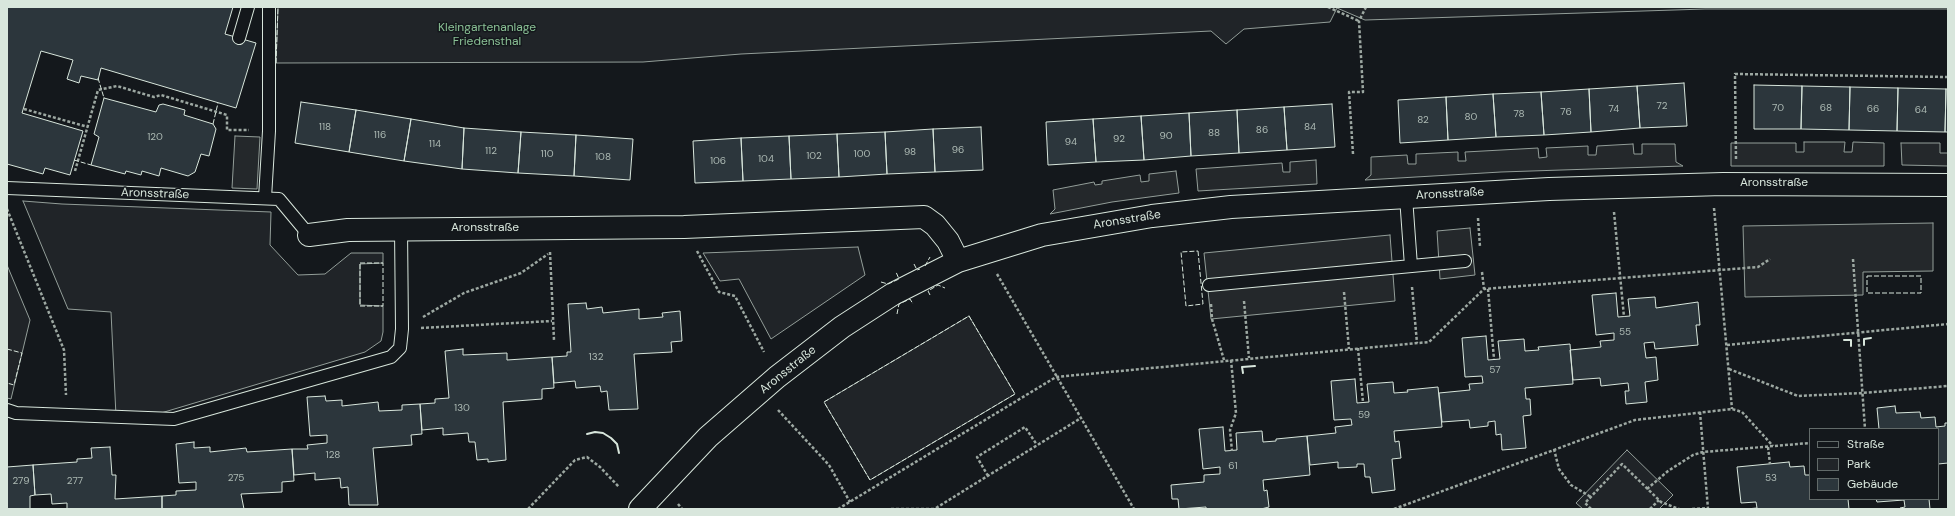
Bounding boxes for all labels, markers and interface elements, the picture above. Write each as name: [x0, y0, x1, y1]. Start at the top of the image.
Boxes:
park label: Kleingartenanlage Friedensthal: [438, 21, 536, 49]
house number: 72: [1657, 100, 1667, 112]
house number: 70: [1772, 102, 1784, 114]
house number: 68: [1820, 102, 1832, 114]
house number: 74: [1609, 103, 1619, 115]
house number: 66: [1867, 103, 1879, 115]
house number: 64: [1915, 104, 1927, 116]
house number: 76: [1560, 106, 1572, 118]
house number: 78: [1513, 108, 1525, 120]
house number: 80: [1465, 111, 1477, 123]
house number: 82: [1417, 114, 1429, 126]
house number: 118: [319, 121, 331, 133]
house number: 84: [1304, 121, 1316, 133]
house number: 86: [1256, 124, 1268, 136]
house number: 88: [1208, 127, 1220, 139]
house number: 116: [374, 129, 386, 141]
house number: 90: [1159, 130, 1173, 142]
house number: 120: [147, 131, 163, 143]
house number: 92: [1113, 133, 1125, 145]
house number: 94: [1065, 136, 1077, 148]
house number: 114: [429, 138, 441, 150]
house number: 96: [952, 144, 964, 156]
house number: 112: [485, 145, 497, 157]
house number: 98: [904, 146, 916, 158]
house number: 110: [540, 148, 554, 160]
house number: 100: [854, 148, 870, 160]
house number: 102: [806, 150, 822, 162]
house number: 108: [595, 151, 611, 163]
house number: 104: [758, 153, 774, 165]
house number: 106: [710, 155, 726, 167]
street label: Aronsstraße: [1740, 176, 1808, 190]
street label: Aronsstraße: [1416, 185, 1484, 203]
street label: Aronsstraße: [121, 186, 189, 202]
street label: Aronsstraße: [1092, 208, 1162, 232]
street label: Aronsstraße: [451, 221, 519, 235]
house number: 55: [1619, 326, 1631, 338]
street label: Aronsstraße: [757, 343, 819, 397]
house number: 132: [589, 351, 603, 363]
house number: 57: [1489, 364, 1501, 376]
house number: 130: [454, 402, 470, 414]
house number: 59: [1358, 409, 1370, 421]
legend: [1809, 428, 1939, 500]
text: Straße: [1847, 436, 1884, 452]
house number: 128: [326, 449, 340, 461]
text: Park: [1847, 456, 1871, 472]
house number: 61: [1228, 460, 1238, 472]
house number: 275: [228, 472, 244, 484]
house number: 53: [1765, 472, 1777, 484]
house number: 279: [13, 475, 29, 487]
house number: 277: [67, 475, 83, 487]
text: Gebäude: [1847, 476, 1898, 492]

